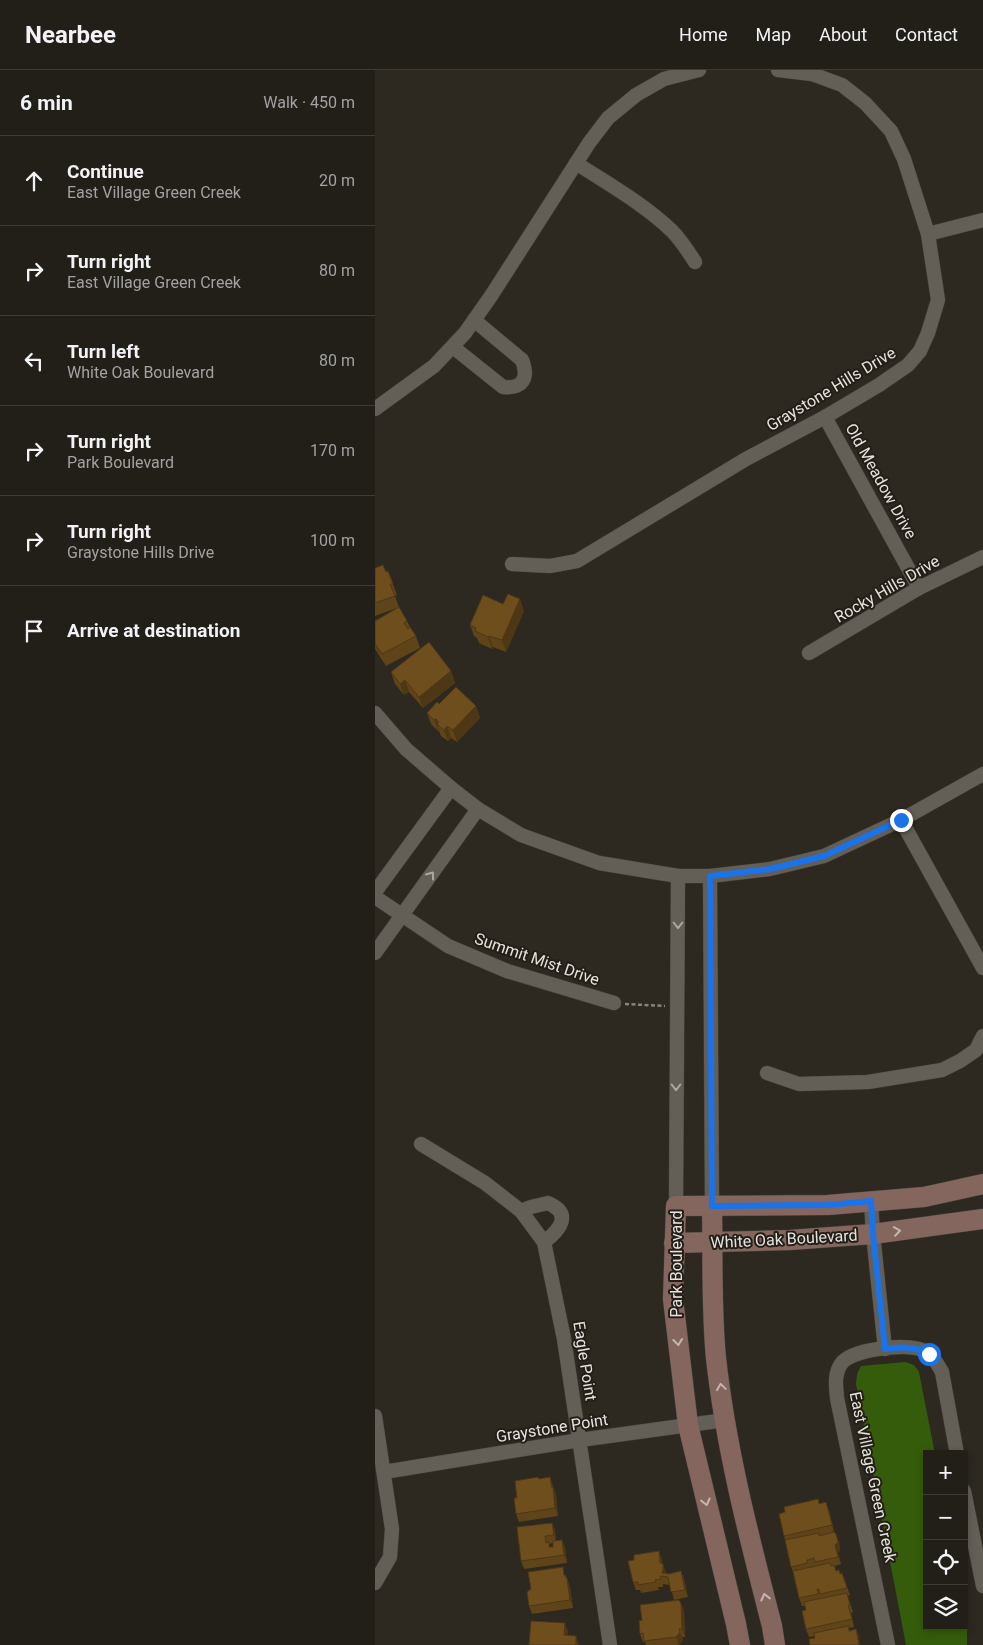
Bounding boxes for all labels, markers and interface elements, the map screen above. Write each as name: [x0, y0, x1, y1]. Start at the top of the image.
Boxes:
text: Nearbee: [25, 21, 116, 49]
text: Home: [679, 24, 728, 45]
text: Map: [756, 24, 791, 45]
text: About: [819, 24, 867, 45]
text: Contact: [895, 24, 958, 45]
text: 6 min: [20, 91, 73, 115]
text: Walk · 450 m: [263, 93, 355, 112]
text: Continue: [67, 160, 144, 183]
icon: ahead: [20, 167, 48, 195]
text: 20 m: [319, 171, 355, 190]
text: East Village Green Creek: [67, 183, 241, 202]
text: Turn right: [67, 250, 151, 273]
icon: right: [20, 257, 48, 285]
text: 80 m: [319, 261, 355, 280]
text: East Village Green Creek: [67, 273, 241, 292]
text: Turn left: [67, 340, 140, 363]
street label: Graystone Hills Drive: [763, 343, 899, 435]
icon: left: [20, 347, 48, 375]
text: 80 m: [319, 351, 355, 370]
text: White Oak Boulevard: [67, 363, 214, 382]
street label: Old Meadow Drive: [841, 420, 921, 542]
text: Turn right: [67, 430, 151, 453]
icon: right: [20, 437, 48, 465]
text: 170 m: [310, 441, 355, 460]
text: Park Boulevard: [67, 453, 174, 472]
text: Turn right: [67, 520, 151, 543]
icon: right: [20, 527, 48, 555]
text: 100 m: [310, 531, 355, 550]
text: Graystone Hills Drive: [67, 543, 214, 562]
street label: Rocky Hills Drive: [831, 551, 943, 627]
icon: arrive: [20, 617, 48, 645]
text: Arrive at destination: [67, 619, 240, 642]
route end: [890, 809, 913, 832]
one-way arrow: [425, 871, 434, 880]
one-way arrow: [673, 921, 683, 929]
street label: Summit Mist Drive: [472, 929, 602, 989]
one-way arrow: [671, 1084, 681, 1091]
street label: Park Boulevard: [667, 1210, 686, 1318]
street label: White Oak Boulevard: [710, 1226, 858, 1252]
one-way arrow: [894, 1226, 902, 1237]
street label: Eagle Point: [569, 1320, 601, 1402]
one-way arrow: [672, 1339, 683, 1347]
route start: [918, 1343, 941, 1366]
one-way arrow: [716, 1383, 726, 1391]
street label: East Village Green Creek: [846, 1390, 901, 1565]
street label: Graystone Point: [495, 1410, 609, 1446]
map controls: [923, 1450, 968, 1630]
button: +: [923, 1450, 968, 1495]
button: −: [923, 1495, 968, 1540]
one-way arrow: [700, 1497, 711, 1506]
button: locate: [923, 1540, 968, 1585]
button: layers: [923, 1585, 968, 1630]
one-way arrow: [760, 1593, 771, 1602]

